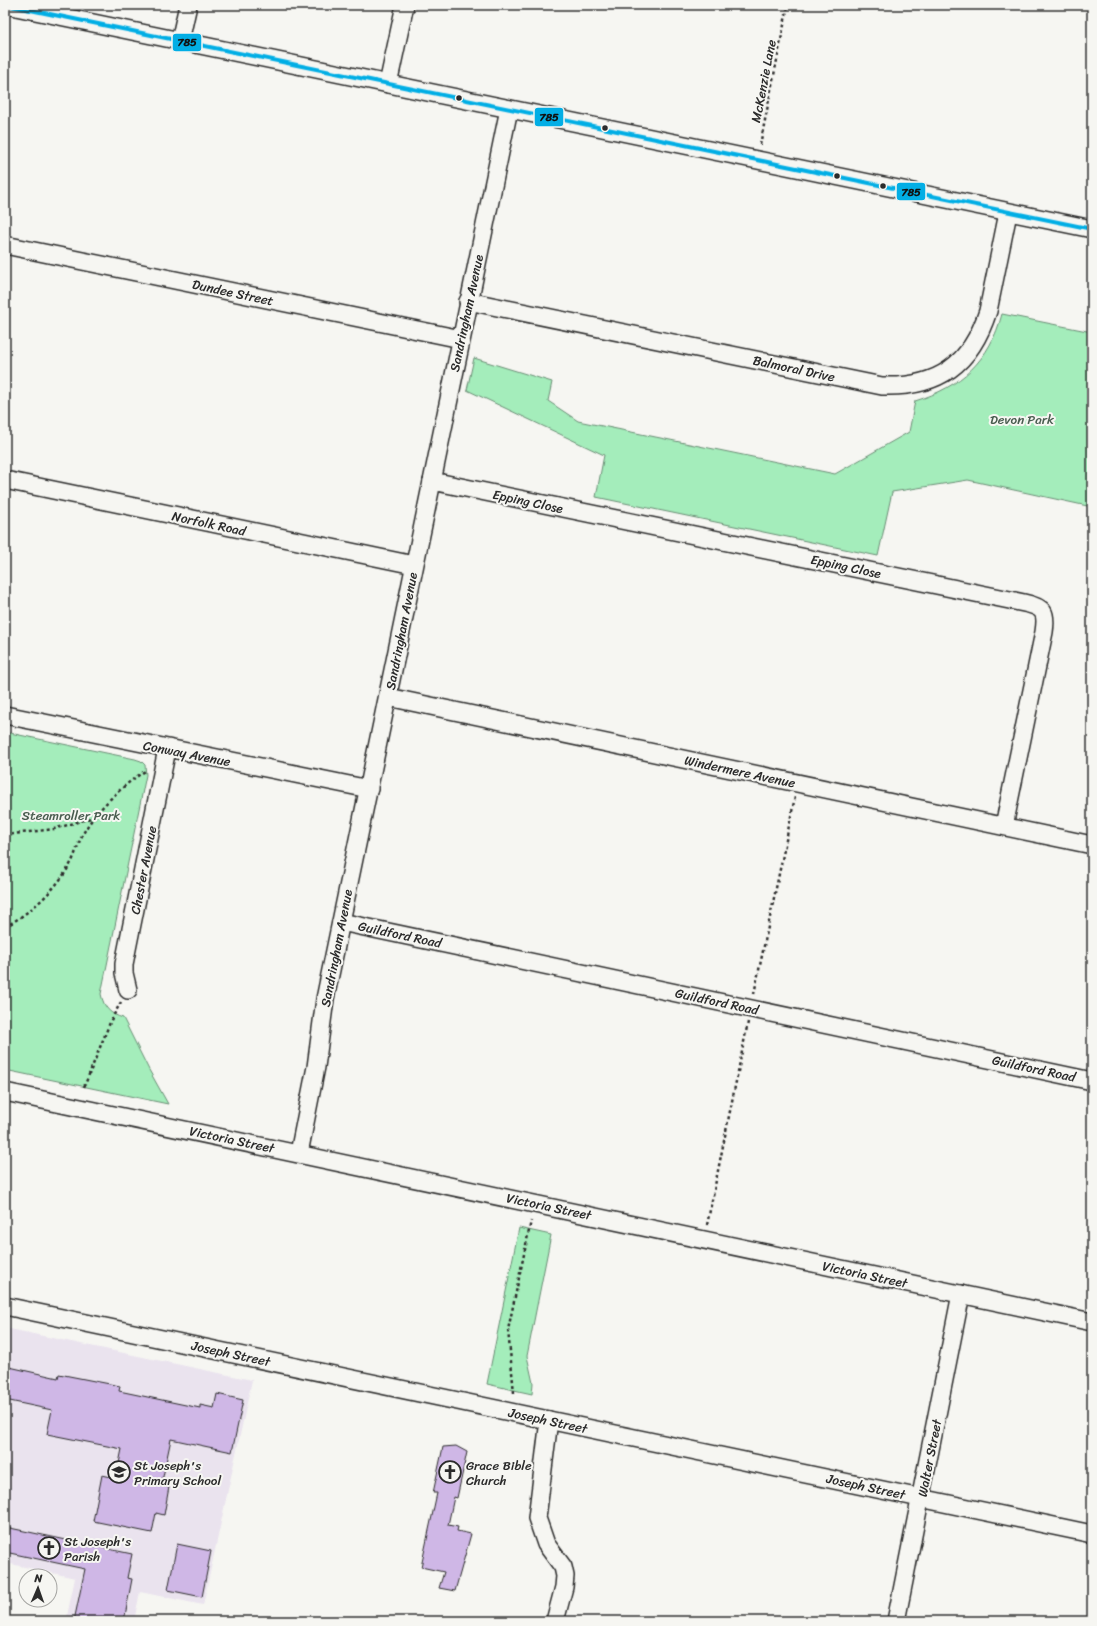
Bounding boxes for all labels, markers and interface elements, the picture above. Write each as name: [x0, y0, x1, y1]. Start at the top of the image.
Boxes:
line badge: 785: [172, 33, 202, 52]
text: 785: [177, 33, 197, 52]
street label: McKenzie Lane: [744, 37, 783, 125]
unlabelled marker: [454, 93, 464, 103]
line badge: 785: [534, 107, 564, 127]
text: 785: [539, 108, 559, 127]
unlabelled marker: [600, 123, 610, 133]
unlabelled marker: [832, 171, 842, 181]
unlabelled marker: [878, 181, 888, 191]
line badge: 785: [896, 182, 926, 201]
text: 785: [901, 183, 921, 202]
street label: Sandringham Avenue: [443, 252, 490, 374]
street label: Dundee Street: [190, 273, 276, 312]
street label: Balmoral Drive: [751, 349, 837, 388]
park label: Devon Park: [990, 408, 1054, 431]
street label: Epping Close: [491, 483, 565, 520]
street label: Norfolk Road: [170, 504, 249, 543]
street label: Epping Close: [809, 548, 883, 585]
street label: Sandringham Avenue: [379, 570, 424, 692]
street label: Conway Avenue: [141, 734, 233, 773]
street label: Windermere Avenue: [682, 748, 798, 795]
park label: Steamroller Park: [22, 804, 120, 827]
street label: Chester Avenue: [124, 824, 163, 916]
street label: Sandringham Avenue: [314, 887, 359, 1009]
street label: Guildford Road: [356, 914, 445, 955]
street label: Guildford Road: [673, 981, 762, 1022]
street label: Guildford Road: [990, 1048, 1079, 1089]
street label: Victoria Street: [187, 1119, 277, 1160]
street label: Victoria Street: [504, 1186, 594, 1227]
street label: Victoria Street: [820, 1254, 910, 1295]
street label: Joseph Street: [188, 1334, 273, 1373]
street label: Joseph Street: [505, 1401, 590, 1440]
street label: Walter Street: [911, 1417, 948, 1499]
place label: St Joseph's Primary School: [134, 1454, 221, 1492]
place label: Grace Bible Church: [466, 1454, 532, 1492]
school or university icon: St Joseph's Primary School: [106, 1459, 132, 1485]
church icon: Grace Bible Church: [437, 1459, 463, 1485]
street label: Joseph Street: [823, 1467, 908, 1506]
place label: St Joseph's Parish: [64, 1530, 131, 1568]
church icon: St Joseph's Parish: [36, 1535, 62, 1561]
north arrow: [18, 1568, 58, 1608]
text: N: [33, 1569, 43, 1588]

